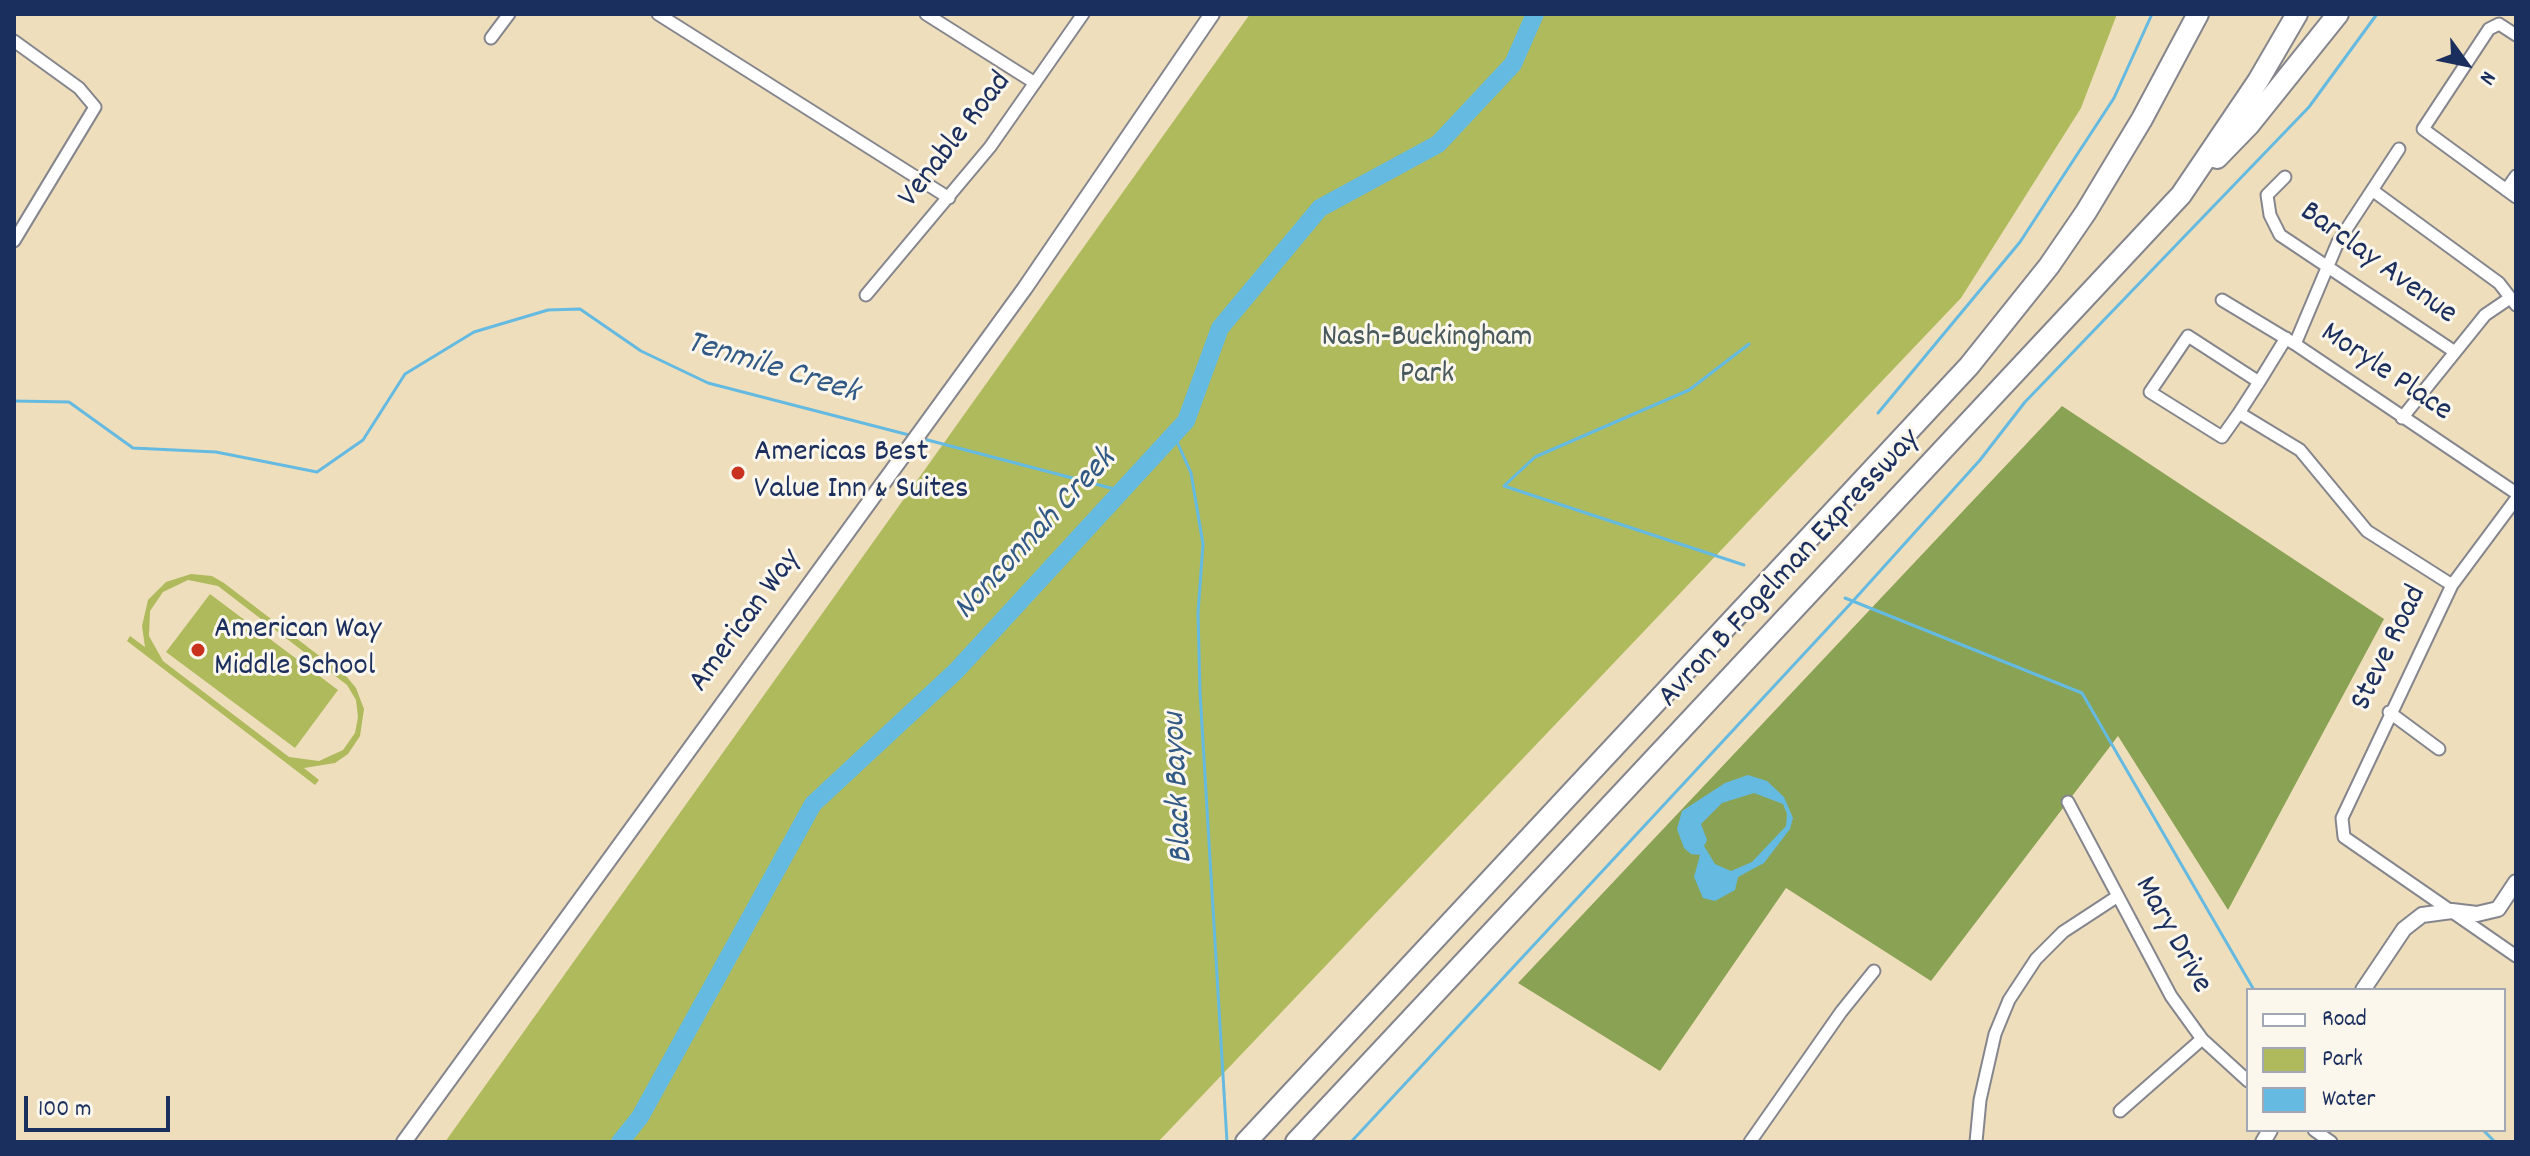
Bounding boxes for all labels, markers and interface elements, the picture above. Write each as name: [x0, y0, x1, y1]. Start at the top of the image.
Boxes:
north arrow: [2426, 24, 2506, 104]
text: N: [2471, 64, 2503, 90]
street label: Venable Road: [892, 65, 1022, 217]
street label: Barclay Avenue: [2291, 195, 2463, 335]
street label: Moryle Place: [2312, 316, 2458, 432]
park label: Nash-Buckingham Park: [1321, 321, 1533, 396]
water label: Tenmile Creek: [681, 324, 863, 416]
street label: Avron B Fogelman Expressway: [1652, 423, 1930, 717]
place label: Americas Best Value Inn & Suites: [754, 436, 969, 511]
water label: Nonconnah Creek: [947, 441, 1127, 631]
marker: Americas Best Value Inn & Suites: [729, 464, 747, 482]
street label: American Way: [682, 543, 812, 701]
street label: Steve Road: [2344, 580, 2438, 718]
place label: American Way Middle School: [214, 613, 382, 688]
marker: American Way Middle School: [189, 641, 207, 659]
water label: Black Bayou: [1157, 711, 1205, 865]
street label: Mary Drive: [2123, 871, 2219, 1001]
legend: [2246, 988, 2506, 1132]
text: Road: [2322, 1003, 2367, 1037]
text: Park: [2322, 1043, 2363, 1077]
scale bar: [28, 1080, 174, 1130]
text: Water: [2322, 1083, 2375, 1117]
text: 100 m: [38, 1093, 91, 1127]

